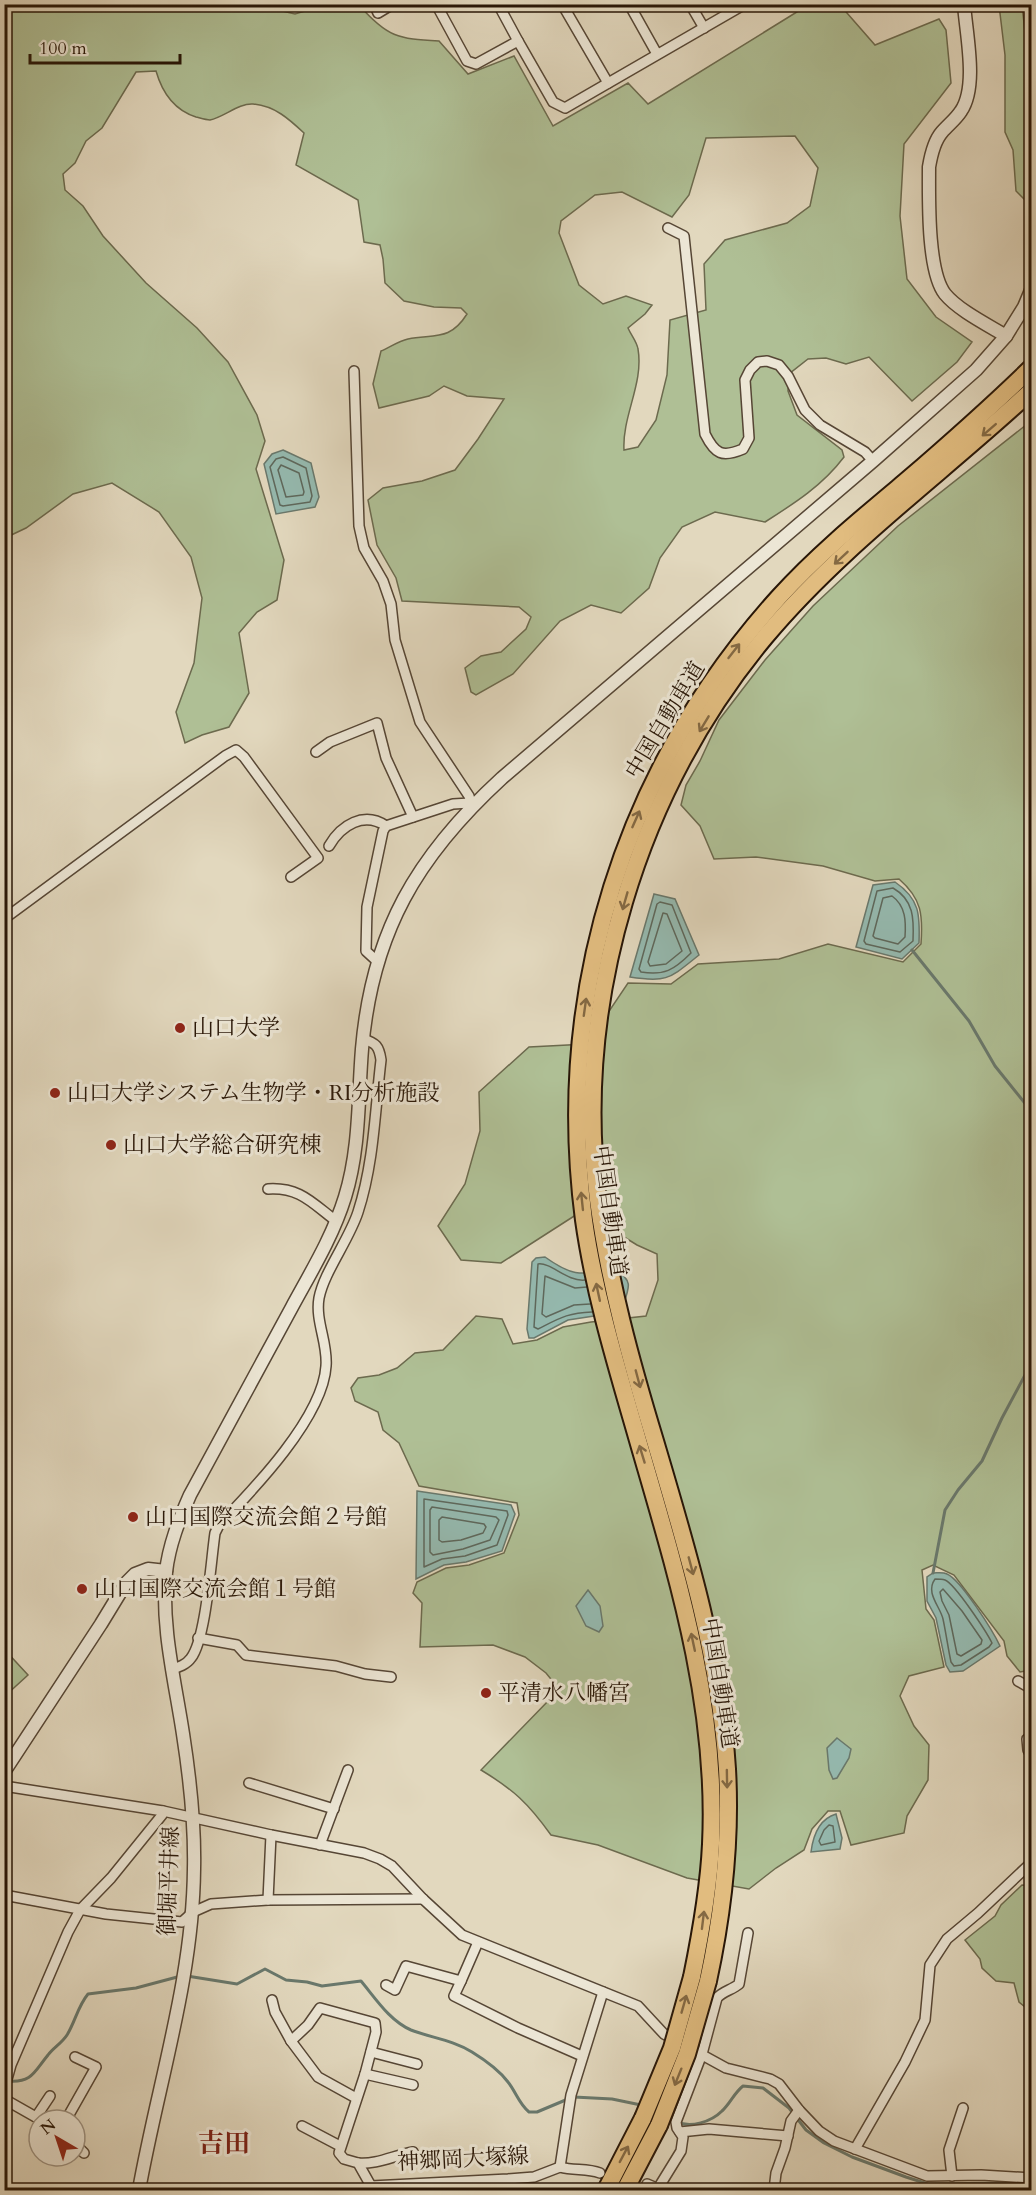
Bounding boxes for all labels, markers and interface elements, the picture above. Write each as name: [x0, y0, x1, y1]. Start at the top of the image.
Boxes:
scale bar: [30, 27, 180, 65]
text: 100 m: [39, 36, 87, 61]
one-way arrow: [981, 423, 996, 437]
one-way arrow: [834, 551, 849, 565]
one-way arrow: [728, 644, 741, 660]
street label: 中国自動車道: [618, 656, 712, 784]
one-way arrow: [698, 715, 710, 732]
one-way arrow: [631, 811, 642, 829]
one-way arrow: [619, 892, 630, 911]
one-way arrow: [579, 997, 590, 1017]
place label: 山口大学: [192, 1013, 280, 1043]
marker: 山口大学: [173, 1021, 187, 1035]
place label: 山口大学システム生物学・RI分析施設: [67, 1078, 440, 1108]
marker: 山口大学システム生物学・RI分析施設: [48, 1086, 62, 1100]
place label: 山口大学総合研究棟: [123, 1130, 321, 1160]
marker: 山口大学総合研究棟: [104, 1138, 118, 1152]
street label: 中国自動車道: [586, 1144, 634, 1278]
one-way arrow: [576, 1192, 587, 1212]
one-way arrow: [592, 1283, 604, 1302]
one-way arrow: [632, 1369, 644, 1388]
one-way arrow: [636, 1445, 647, 1464]
place label: 山口国際交流会館２号館: [145, 1502, 387, 1532]
marker: 山口国際交流会館２号館: [126, 1510, 140, 1524]
one-way arrow: [686, 1556, 697, 1575]
place label: 山口国際交流会館１号館: [94, 1574, 336, 1604]
marker: 山口国際交流会館１号館: [75, 1582, 89, 1596]
street label: 中国自動車道: [695, 1615, 745, 1751]
one-way arrow: [687, 1633, 698, 1653]
place label: 平清水八幡宮: [498, 1678, 630, 1708]
marker: 平清水八幡宮: [479, 1686, 493, 1700]
one-way arrow: [721, 1768, 733, 1788]
street label: 御堀平井線: [152, 1826, 186, 1936]
one-way arrow: [698, 1910, 709, 1930]
one-way arrow: [679, 1995, 690, 2014]
one-way arrow: [672, 2067, 683, 2085]
north arrow: [27, 2108, 87, 2168]
text: N: [36, 2114, 61, 2140]
district label: 吉田: [198, 2126, 250, 2161]
street label: 神郷岡大塚線: [396, 2141, 530, 2177]
one-way arrow: [619, 2146, 631, 2164]

